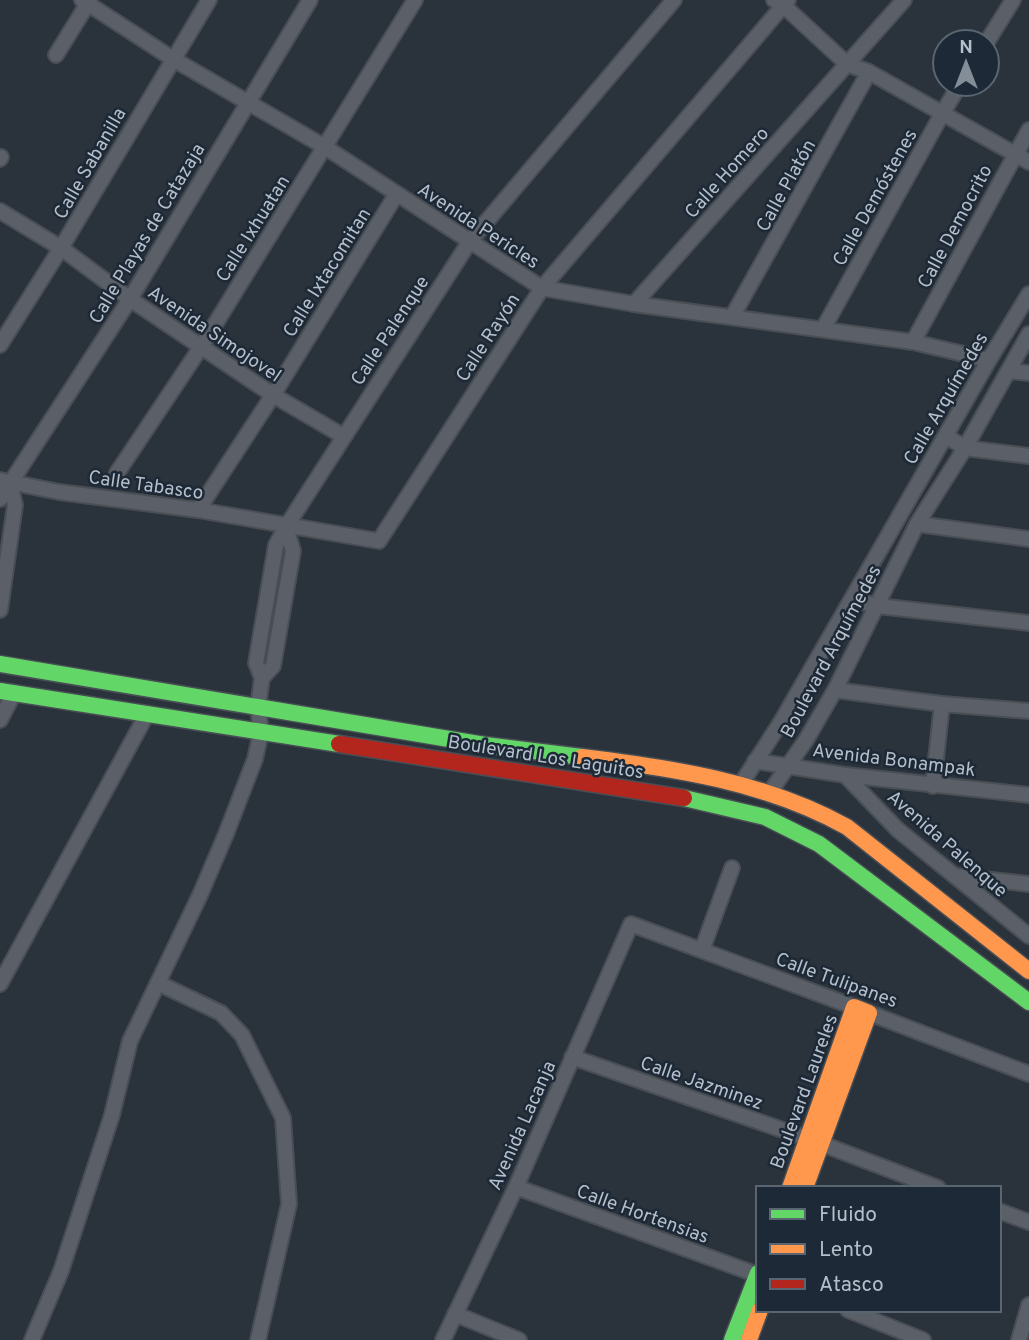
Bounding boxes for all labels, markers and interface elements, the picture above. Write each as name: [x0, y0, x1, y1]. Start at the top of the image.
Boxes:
north arrow: [931, 28, 1001, 98]
text: N: [959, 36, 973, 60]
street label: Calle Sabanilla: [49, 104, 132, 224]
street label: Calle Homero: [680, 123, 775, 224]
street label: Calle Demóstenes: [828, 125, 923, 271]
street label: Calle Platón: [752, 136, 822, 236]
street label: Calle Playas de Catazaja: [84, 139, 211, 329]
street label: Calle Democrito: [913, 161, 998, 293]
street label: Calle Ixhuatan: [211, 171, 296, 287]
street label: Avenida Pericles: [412, 178, 543, 275]
street label: Calle Ixtacomitan: [278, 204, 377, 342]
street label: Calle Palenque: [346, 272, 435, 391]
street label: Avenida Simojovel: [142, 281, 285, 388]
street label: Calle Rayón: [451, 289, 526, 387]
street label: Calle Arquímedes: [899, 329, 994, 469]
street label: Calle Tabasco: [87, 466, 205, 506]
street label: Boulevard Arquímedes: [776, 561, 887, 742]
street label: Boulevard Los Laguitos: [446, 731, 645, 785]
street label: Avenida Bonampak: [811, 739, 977, 783]
street label: Avenida Palenque: [881, 786, 1012, 903]
street label: Calle Tulipanes: [772, 948, 901, 1014]
street label: Boulevard Laureles: [766, 1011, 844, 1172]
street label: Calle Jazminez: [637, 1052, 766, 1116]
street label: Avenida Lacanja: [484, 1057, 562, 1194]
street label: Calle Hortensias: [573, 1180, 712, 1250]
legend: [756, 1186, 1001, 1312]
text: Fluido: [819, 1202, 877, 1229]
text: Lento: [819, 1237, 873, 1264]
text: Atasco: [819, 1272, 884, 1299]

